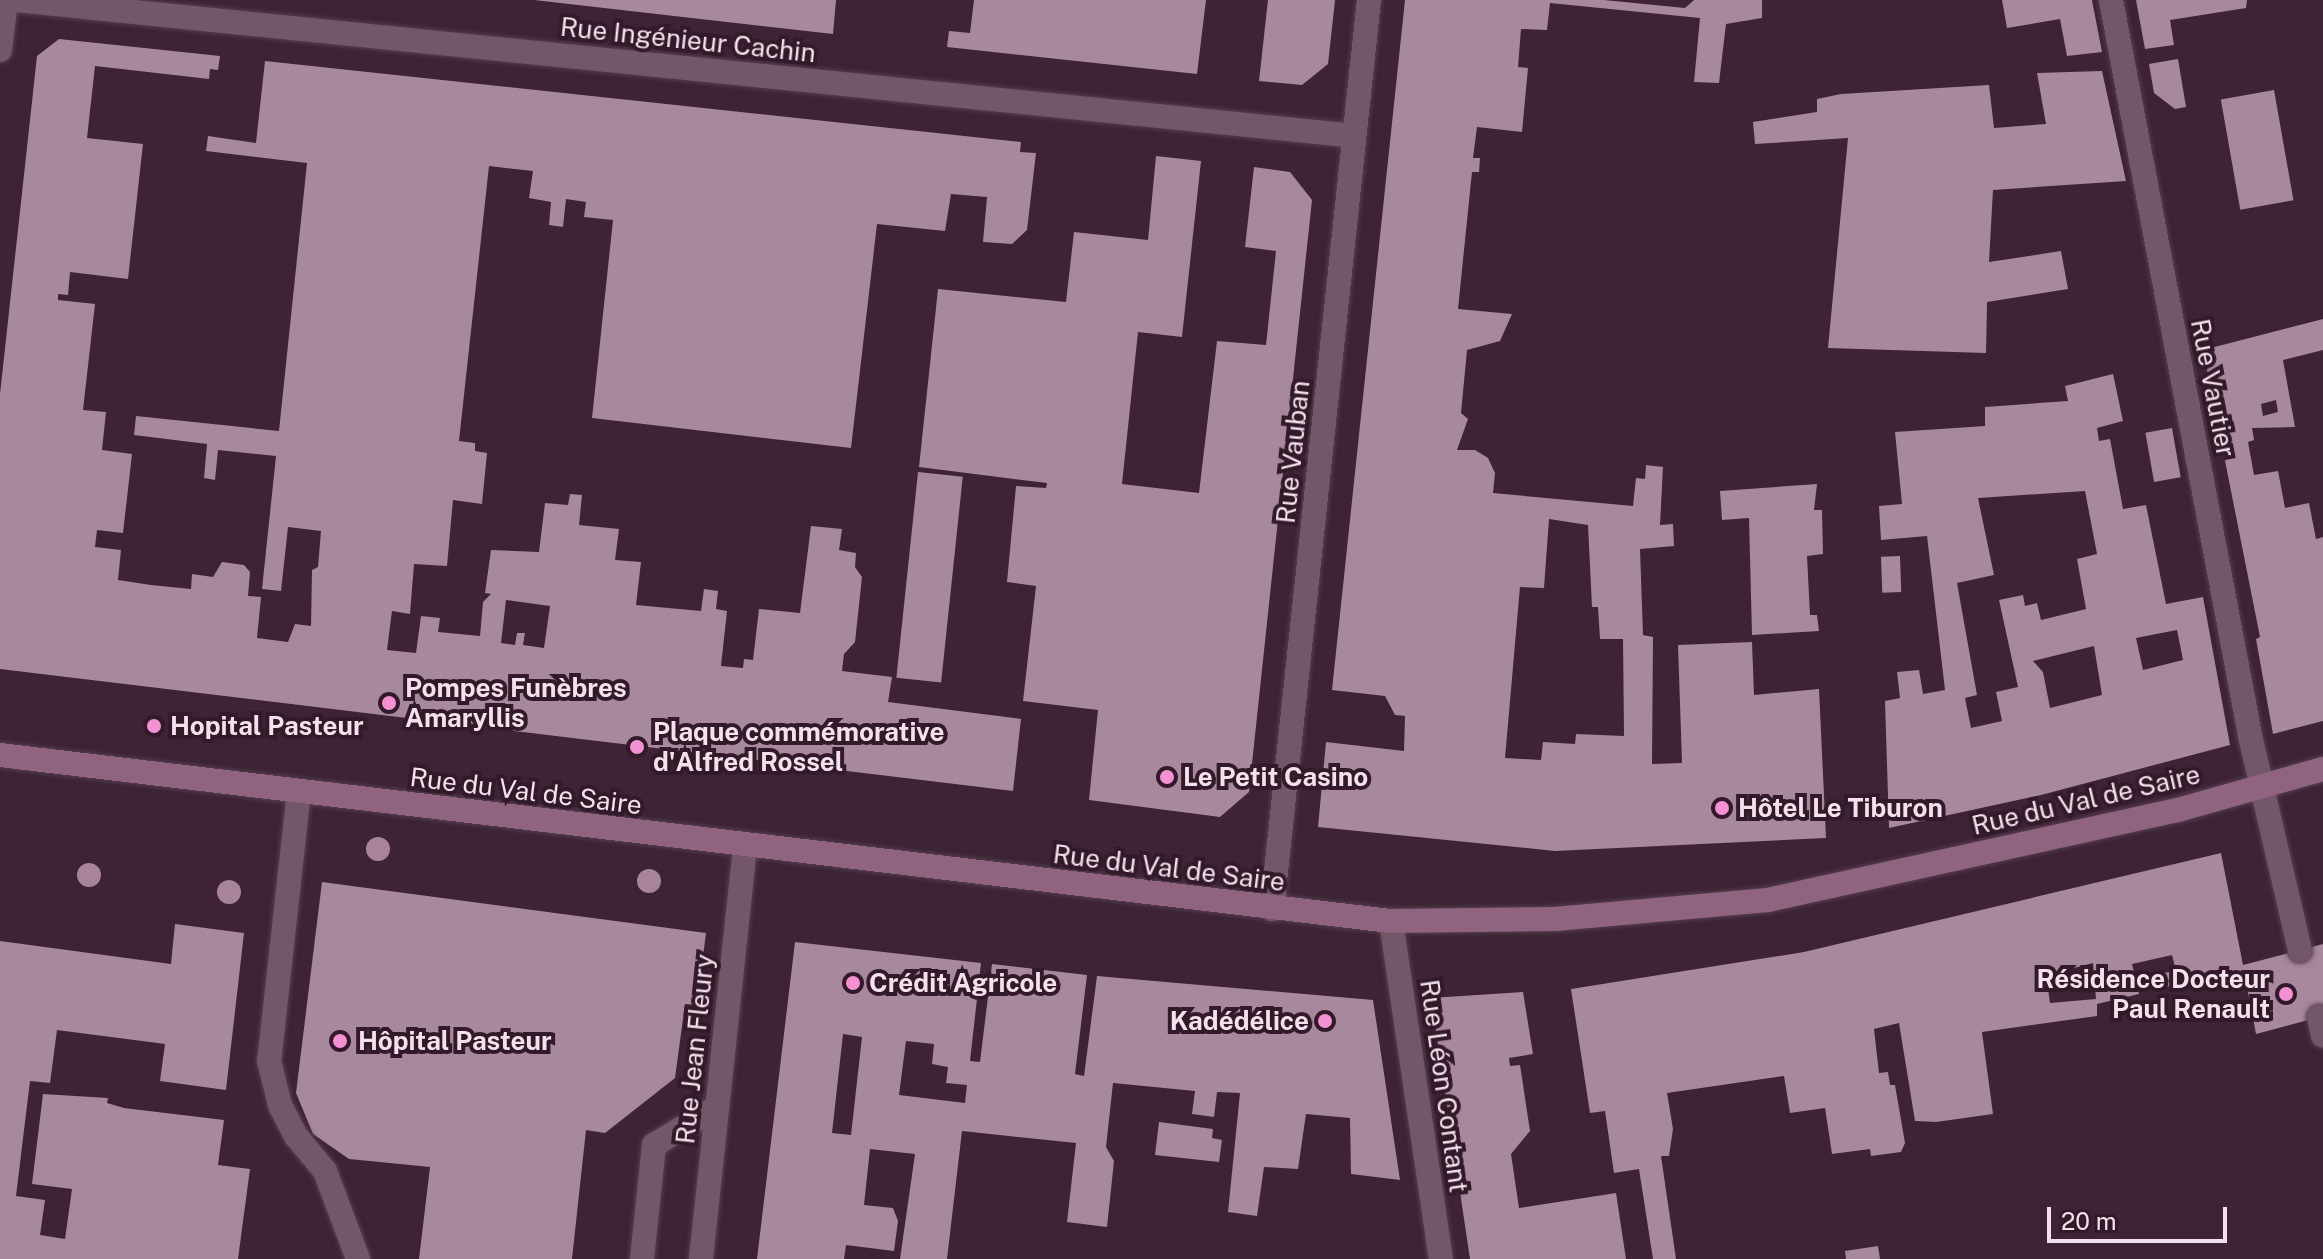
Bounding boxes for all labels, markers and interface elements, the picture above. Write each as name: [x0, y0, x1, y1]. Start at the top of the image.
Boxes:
street label: Rue Ingénieur Cachin: [559, 11, 817, 69]
street label: Rue Vautier: [2184, 316, 2242, 460]
street label: Rue Vauban: [1270, 379, 1316, 525]
place label: Pompes Funèbres Amaryllis: [405, 672, 627, 734]
marker: Pompes Funèbres Amaryllis: [380, 694, 398, 712]
place label: Hopital Pasteur: [170, 710, 364, 742]
place label: Plaque commémorative d'Alfred Rossel: [653, 716, 945, 778]
marker: Hopital Pasteur: [145, 717, 163, 735]
marker: Plaque commémorative d'Alfred Rossel: [628, 738, 646, 756]
street label: Rue du Val de Saire: [1968, 758, 2204, 842]
street label: Rue du Val de Saire: [408, 761, 644, 821]
place label: Le Petit Casino: [1183, 761, 1368, 793]
marker: Le Petit Casino: [1158, 768, 1176, 786]
place label: Hôtel Le Tiburon: [1738, 792, 1943, 824]
marker: Hôtel Le Tiburon: [1713, 799, 1731, 817]
street label: Rue du Val de Saire: [1051, 838, 1287, 898]
street label: Rue Jean Fleury: [670, 952, 720, 1146]
place label: Résidence Docteur Paul Renault: [2036, 963, 2270, 1024]
place label: Crédit Agricole: [869, 967, 1057, 999]
marker: Crédit Agricole: [844, 974, 862, 992]
street label: Rue Léon Contant: [1414, 978, 1474, 1194]
marker: Résidence Docteur Paul Renault: [2277, 985, 2295, 1003]
place label: Kadédélice: [1170, 1005, 1309, 1037]
marker: Kadédélice: [1316, 1012, 1334, 1030]
place label: Hôpital Pasteur: [358, 1025, 552, 1057]
marker: Hôpital Pasteur: [329, 1030, 351, 1052]
scale bar: [2051, 1191, 2231, 1241]
text: 20 m: [2061, 1207, 2117, 1235]

